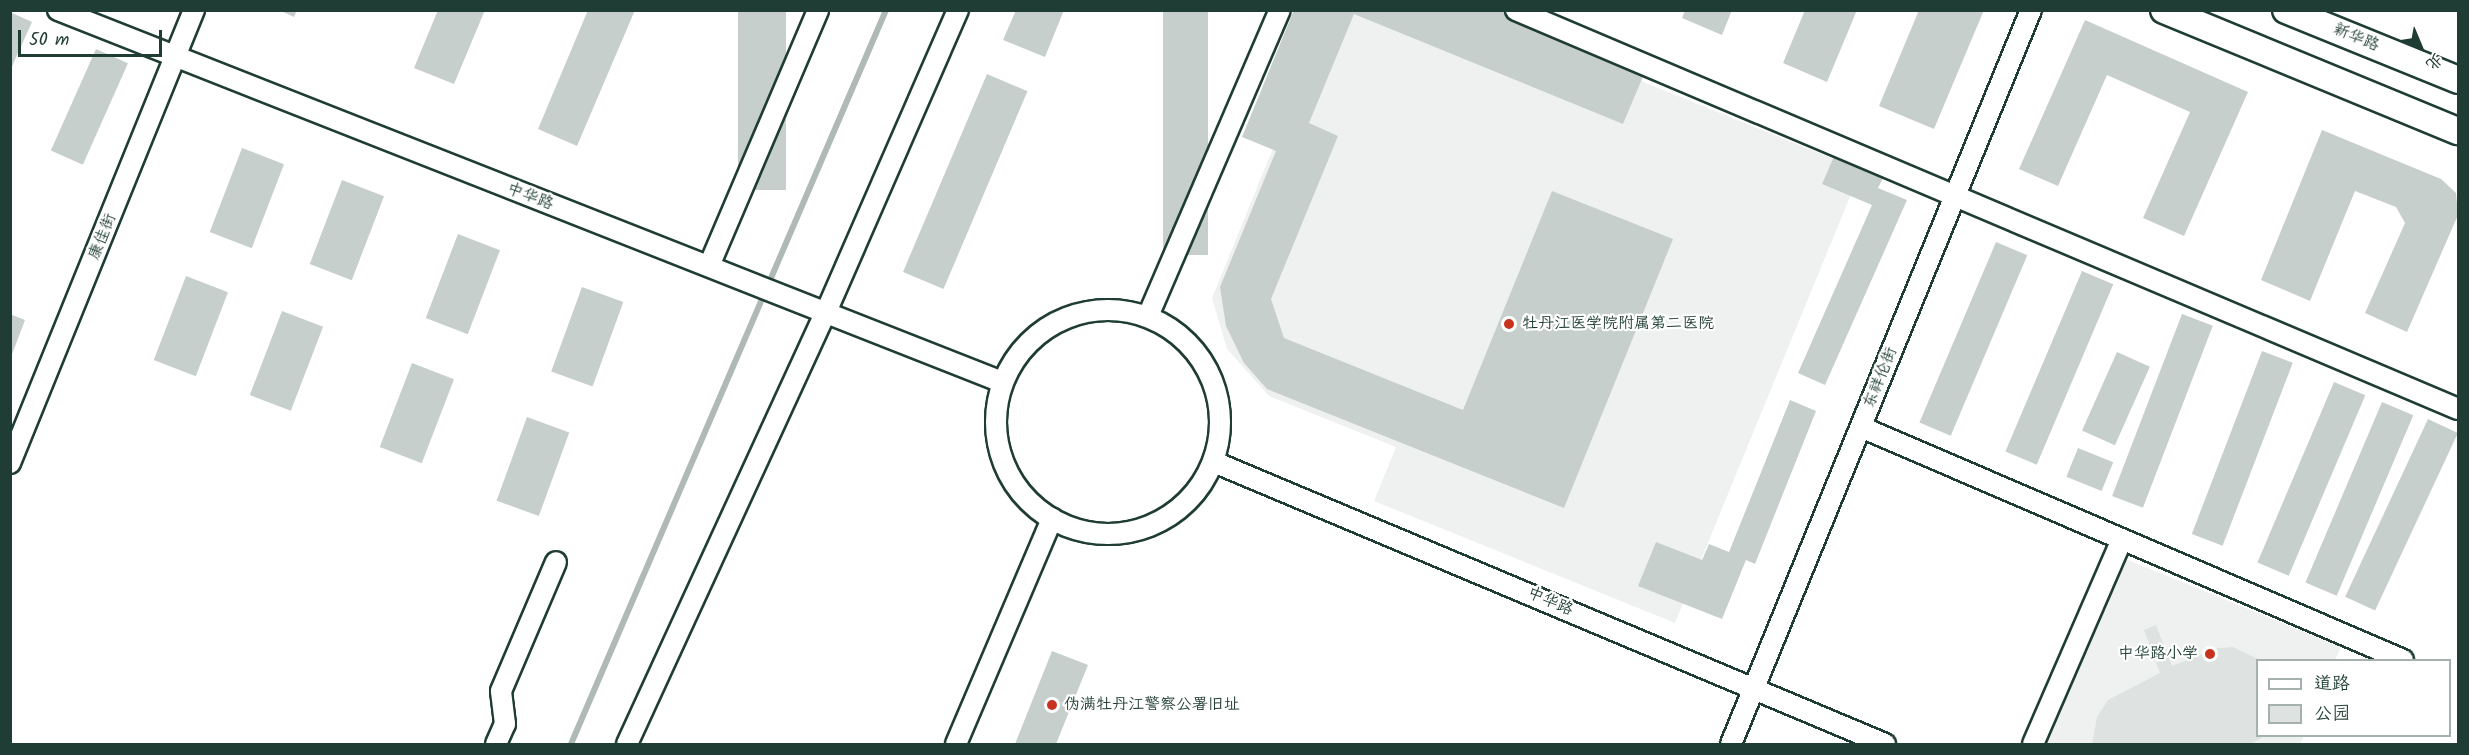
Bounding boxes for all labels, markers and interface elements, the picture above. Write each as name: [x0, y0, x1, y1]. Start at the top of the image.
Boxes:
scale bar: [21, 18, 165, 56]
north arrow: [2391, 18, 2451, 78]
street label: 新华路: [2330, 20, 2382, 56]
text: 50 m: [29, 26, 69, 55]
text: 北: [2419, 47, 2448, 76]
street label: 中华路: [504, 179, 556, 215]
street label: 康佳街: [85, 211, 121, 263]
place label: 牡丹江医学院附属第二医院: [1522, 314, 1714, 334]
marker: 牡丹江医学院附属第二医院: [1500, 315, 1518, 333]
street label: 东祥伦街: [1860, 345, 1902, 411]
street label: 中华路: [1524, 584, 1576, 620]
place label: 中华路小学: [2118, 644, 2198, 664]
marker: 中华路小学: [2203, 647, 2217, 661]
legend: [2256, 659, 2451, 737]
text: 道路: [2314, 670, 2350, 699]
place label: 伪满牡丹江警察公署旧址: [1064, 695, 1240, 715]
marker: 伪满牡丹江警察公署旧址: [1045, 698, 1059, 712]
text: 公园: [2314, 700, 2350, 729]

